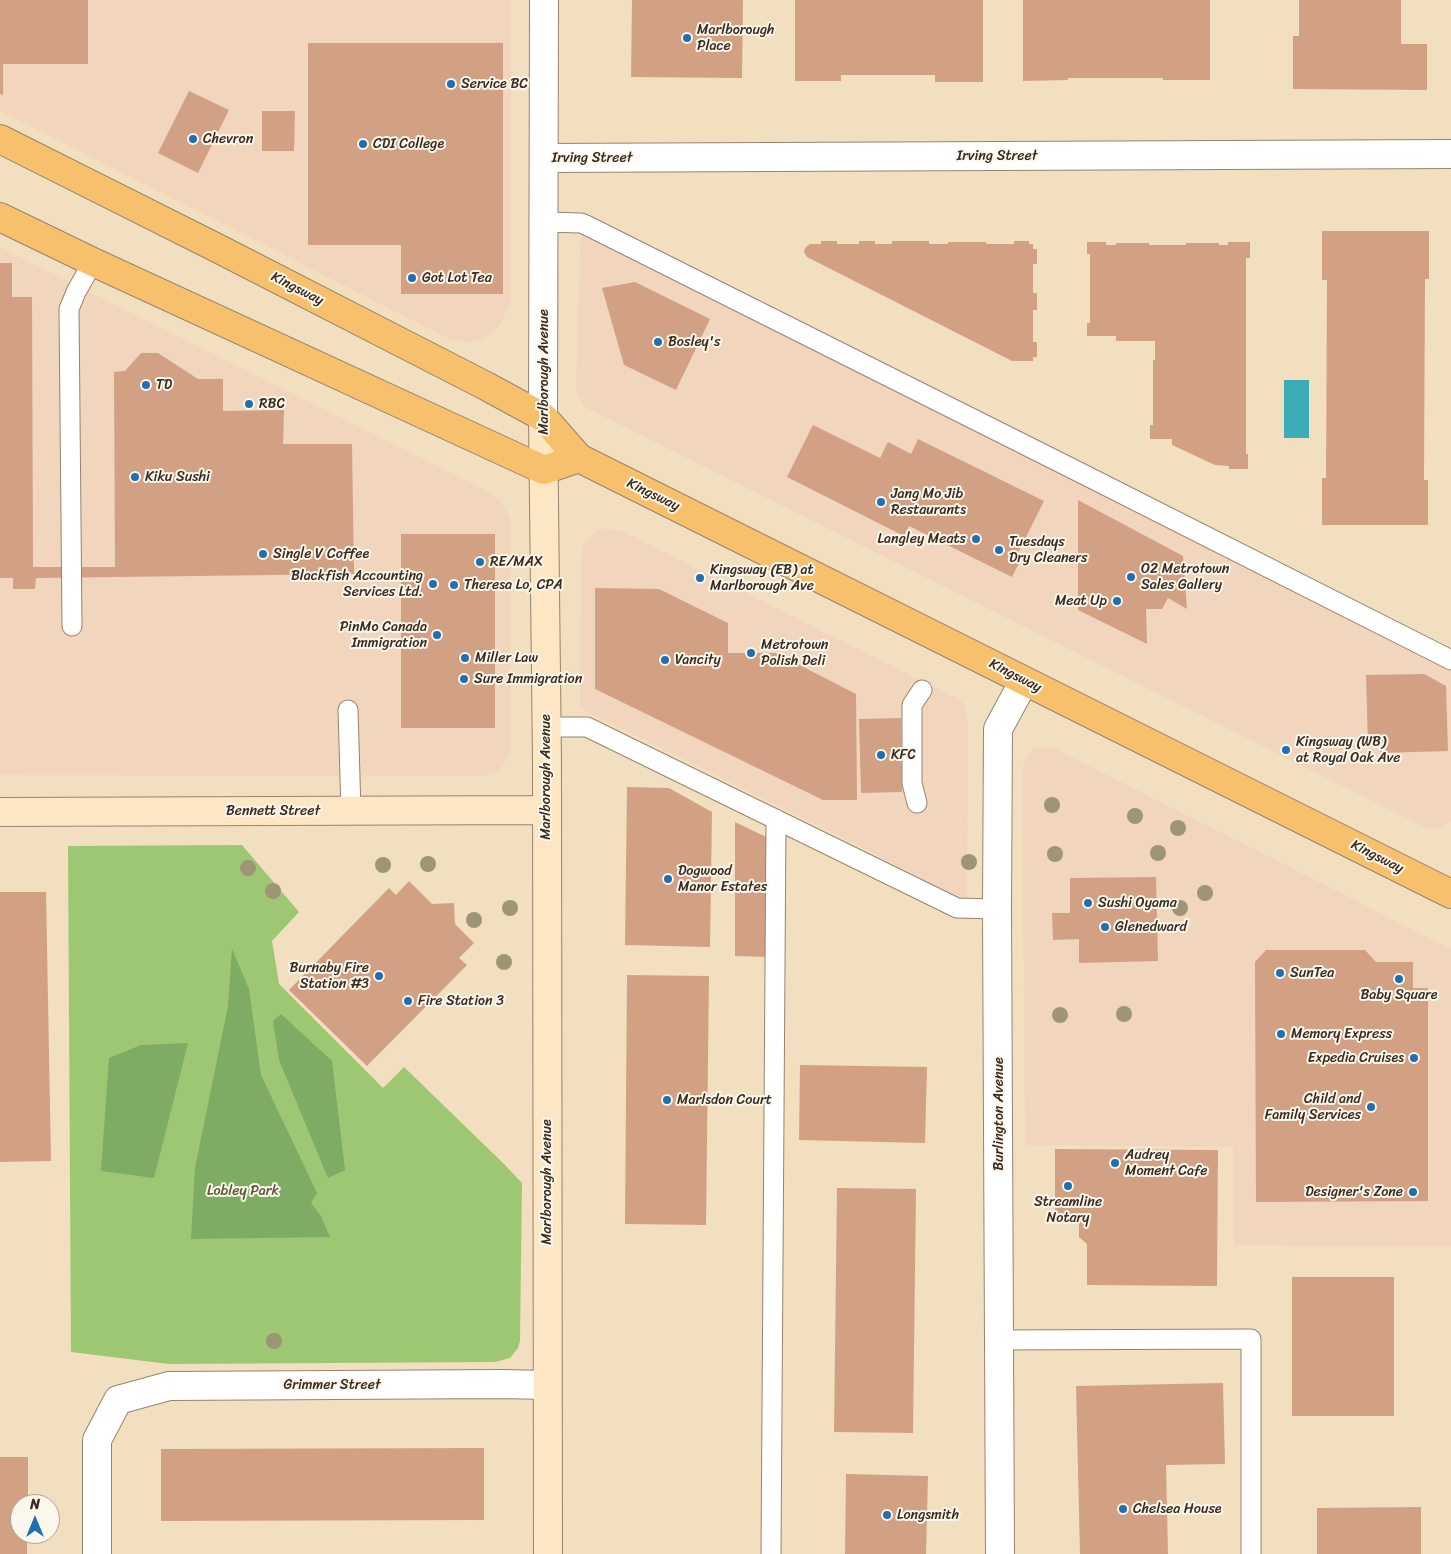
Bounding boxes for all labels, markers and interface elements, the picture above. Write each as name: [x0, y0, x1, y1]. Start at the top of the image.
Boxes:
place label: Marlborough Place: [697, 22, 774, 54]
marker: Marlborough Place: [681, 32, 693, 44]
place label: Service BC: [461, 76, 528, 92]
marker: Service BC: [445, 78, 457, 90]
place label: Chevron: [203, 131, 253, 147]
marker: Chevron: [187, 133, 199, 145]
place label: CDI College: [373, 136, 444, 152]
marker: CDI College: [357, 138, 369, 150]
street label: Irving Street: [957, 148, 1037, 164]
street label: Irving Street: [552, 150, 632, 166]
street label: Kingsway: [268, 269, 326, 309]
place label: Got Lot Tea: [422, 270, 492, 286]
marker: Got Lot Tea: [406, 272, 418, 284]
street label: Marlborough Avenue: [536, 309, 552, 435]
place label: Bosley's: [668, 334, 720, 350]
marker: Bosley's: [652, 336, 664, 348]
place label: TD: [156, 377, 172, 393]
marker: TD: [140, 379, 152, 391]
place label: RBC: [259, 396, 285, 412]
marker: RBC: [243, 398, 255, 410]
place label: Kiku Sushi: [145, 469, 210, 485]
marker: Kiku Sushi: [129, 471, 141, 483]
street label: Kingsway: [624, 475, 682, 515]
place label: Jang Mo Jib Restaurants: [891, 486, 966, 518]
marker: Jang Mo Jib Restaurants: [875, 496, 887, 508]
place label: Langley Meats: [878, 531, 966, 547]
marker: Langley Meats: [970, 533, 982, 545]
place label: Tuesdays Dry Cleaners: [1009, 534, 1087, 566]
marker: Tuesdays Dry Cleaners: [993, 544, 1005, 556]
place label: Single V Coffee: [273, 546, 369, 562]
marker: Single V Coffee: [257, 548, 269, 560]
place label: RE/MAX: [490, 554, 543, 570]
marker: RE/MAX: [474, 556, 486, 568]
place label: O2 Metrotown Sales Gallery: [1141, 561, 1229, 594]
place label: Kingsway (EB) at Marlborough Ave: [710, 562, 814, 594]
place label: Blackfish Accounting Services Ltd.: [291, 568, 423, 600]
marker: O2 Metrotown Sales Gallery: [1125, 571, 1137, 583]
marker: Kingsway (EB) at Marlborough Ave: [694, 572, 706, 584]
place label: Theresa Lo, CPA: [464, 577, 563, 593]
marker: Blackfish Accounting Services Ltd.: [427, 578, 439, 590]
marker: Theresa Lo, CPA: [448, 579, 460, 591]
place label: Meat Up: [1055, 593, 1107, 609]
marker: Meat Up: [1111, 595, 1123, 607]
place label: PinMo Canada Immigration: [340, 619, 427, 652]
marker: PinMo Canada Immigration: [431, 629, 443, 641]
place label: Metrotown Polish Deli: [761, 637, 828, 670]
marker: Metrotown Polish Deli: [745, 647, 757, 659]
place label: Miller Law: [475, 650, 538, 666]
marker: Miller Law: [459, 652, 471, 664]
place label: Vancity: [675, 652, 721, 668]
marker: Vancity: [659, 654, 671, 666]
street label: Kingsway: [986, 656, 1044, 696]
place label: Sure Immigration: [474, 671, 582, 687]
marker: Sure Immigration: [458, 673, 470, 685]
street label: Marlborough Avenue: [538, 714, 554, 840]
place label: Kingsway (WB) at Royal Oak Ave: [1296, 734, 1400, 766]
marker: Kingsway (WB) at Royal Oak Ave: [1280, 744, 1292, 756]
place label: KFC: [891, 747, 916, 763]
marker: KFC: [875, 749, 887, 761]
street label: Bennett Street: [226, 803, 320, 819]
street label: Kingsway: [1348, 837, 1406, 877]
place label: Dogwood Manor Estates: [678, 863, 767, 896]
marker: Dogwood Manor Estates: [662, 873, 674, 885]
place label: Sushi Oyama: [1098, 895, 1177, 911]
marker: Sushi Oyama: [1082, 897, 1094, 909]
place label: Glenedward: [1115, 919, 1187, 935]
marker: Glenedward: [1099, 921, 1111, 933]
place label: Burnaby Fire Station #3: [290, 960, 369, 992]
place label: SunTea: [1290, 965, 1334, 981]
marker: SunTea: [1274, 967, 1286, 979]
marker: Burnaby Fire Station #3: [373, 970, 385, 982]
marker: Baby Square: [1393, 973, 1405, 985]
place label: Baby Square: [1360, 987, 1438, 1003]
place label: Fire Station 3: [418, 993, 504, 1009]
marker: Fire Station 3: [402, 995, 414, 1007]
place label: Memory Express: [1291, 1026, 1392, 1042]
marker: Memory Express: [1275, 1028, 1287, 1040]
place label: Expedia Cruises: [1308, 1050, 1404, 1066]
marker: Expedia Cruises: [1408, 1052, 1420, 1064]
street label: Burlington Avenue: [991, 1057, 1007, 1171]
place label: Child and Family Services: [1265, 1091, 1361, 1124]
place label: Marlsdon Court: [677, 1092, 772, 1108]
marker: Marlsdon Court: [661, 1094, 673, 1106]
marker: Child and Family Services: [1365, 1101, 1377, 1113]
street label: Marlborough Avenue: [539, 1119, 555, 1245]
place label: Audrey Moment Cafe: [1125, 1147, 1207, 1180]
marker: Audrey Moment Cafe: [1109, 1157, 1121, 1169]
marker: Streamline Notary: [1062, 1180, 1074, 1192]
park label: Lobley Park: [207, 1183, 279, 1199]
place label: Designer's Zone: [1305, 1184, 1403, 1200]
marker: Designer's Zone: [1407, 1186, 1419, 1198]
place label: Streamline Notary: [1034, 1194, 1102, 1226]
street label: Grimmer Street: [283, 1377, 381, 1393]
text: N: [30, 1492, 40, 1517]
north arrow: [10, 1494, 60, 1544]
place label: Chelsea House: [1133, 1501, 1222, 1517]
marker: Chelsea House: [1117, 1503, 1129, 1515]
place label: Longsmith: [897, 1507, 959, 1523]
marker: Longsmith: [881, 1509, 893, 1521]

